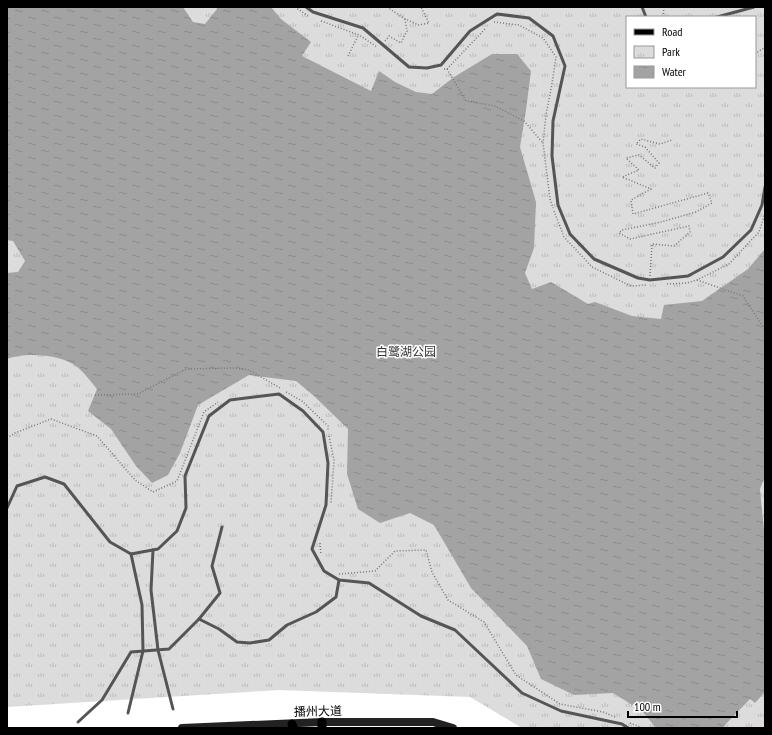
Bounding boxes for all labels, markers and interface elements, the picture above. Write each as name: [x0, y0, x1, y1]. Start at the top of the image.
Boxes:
legend: [626, 16, 756, 88]
text: Road: [662, 24, 682, 39]
text: Park: [662, 44, 680, 59]
text: Water: [662, 64, 687, 79]
park label: 白鹭湖公园: [376, 344, 436, 359]
scale bar: [628, 693, 737, 719]
text: 100 m: [634, 699, 661, 714]
street label: 播州大道: [294, 703, 342, 719]

